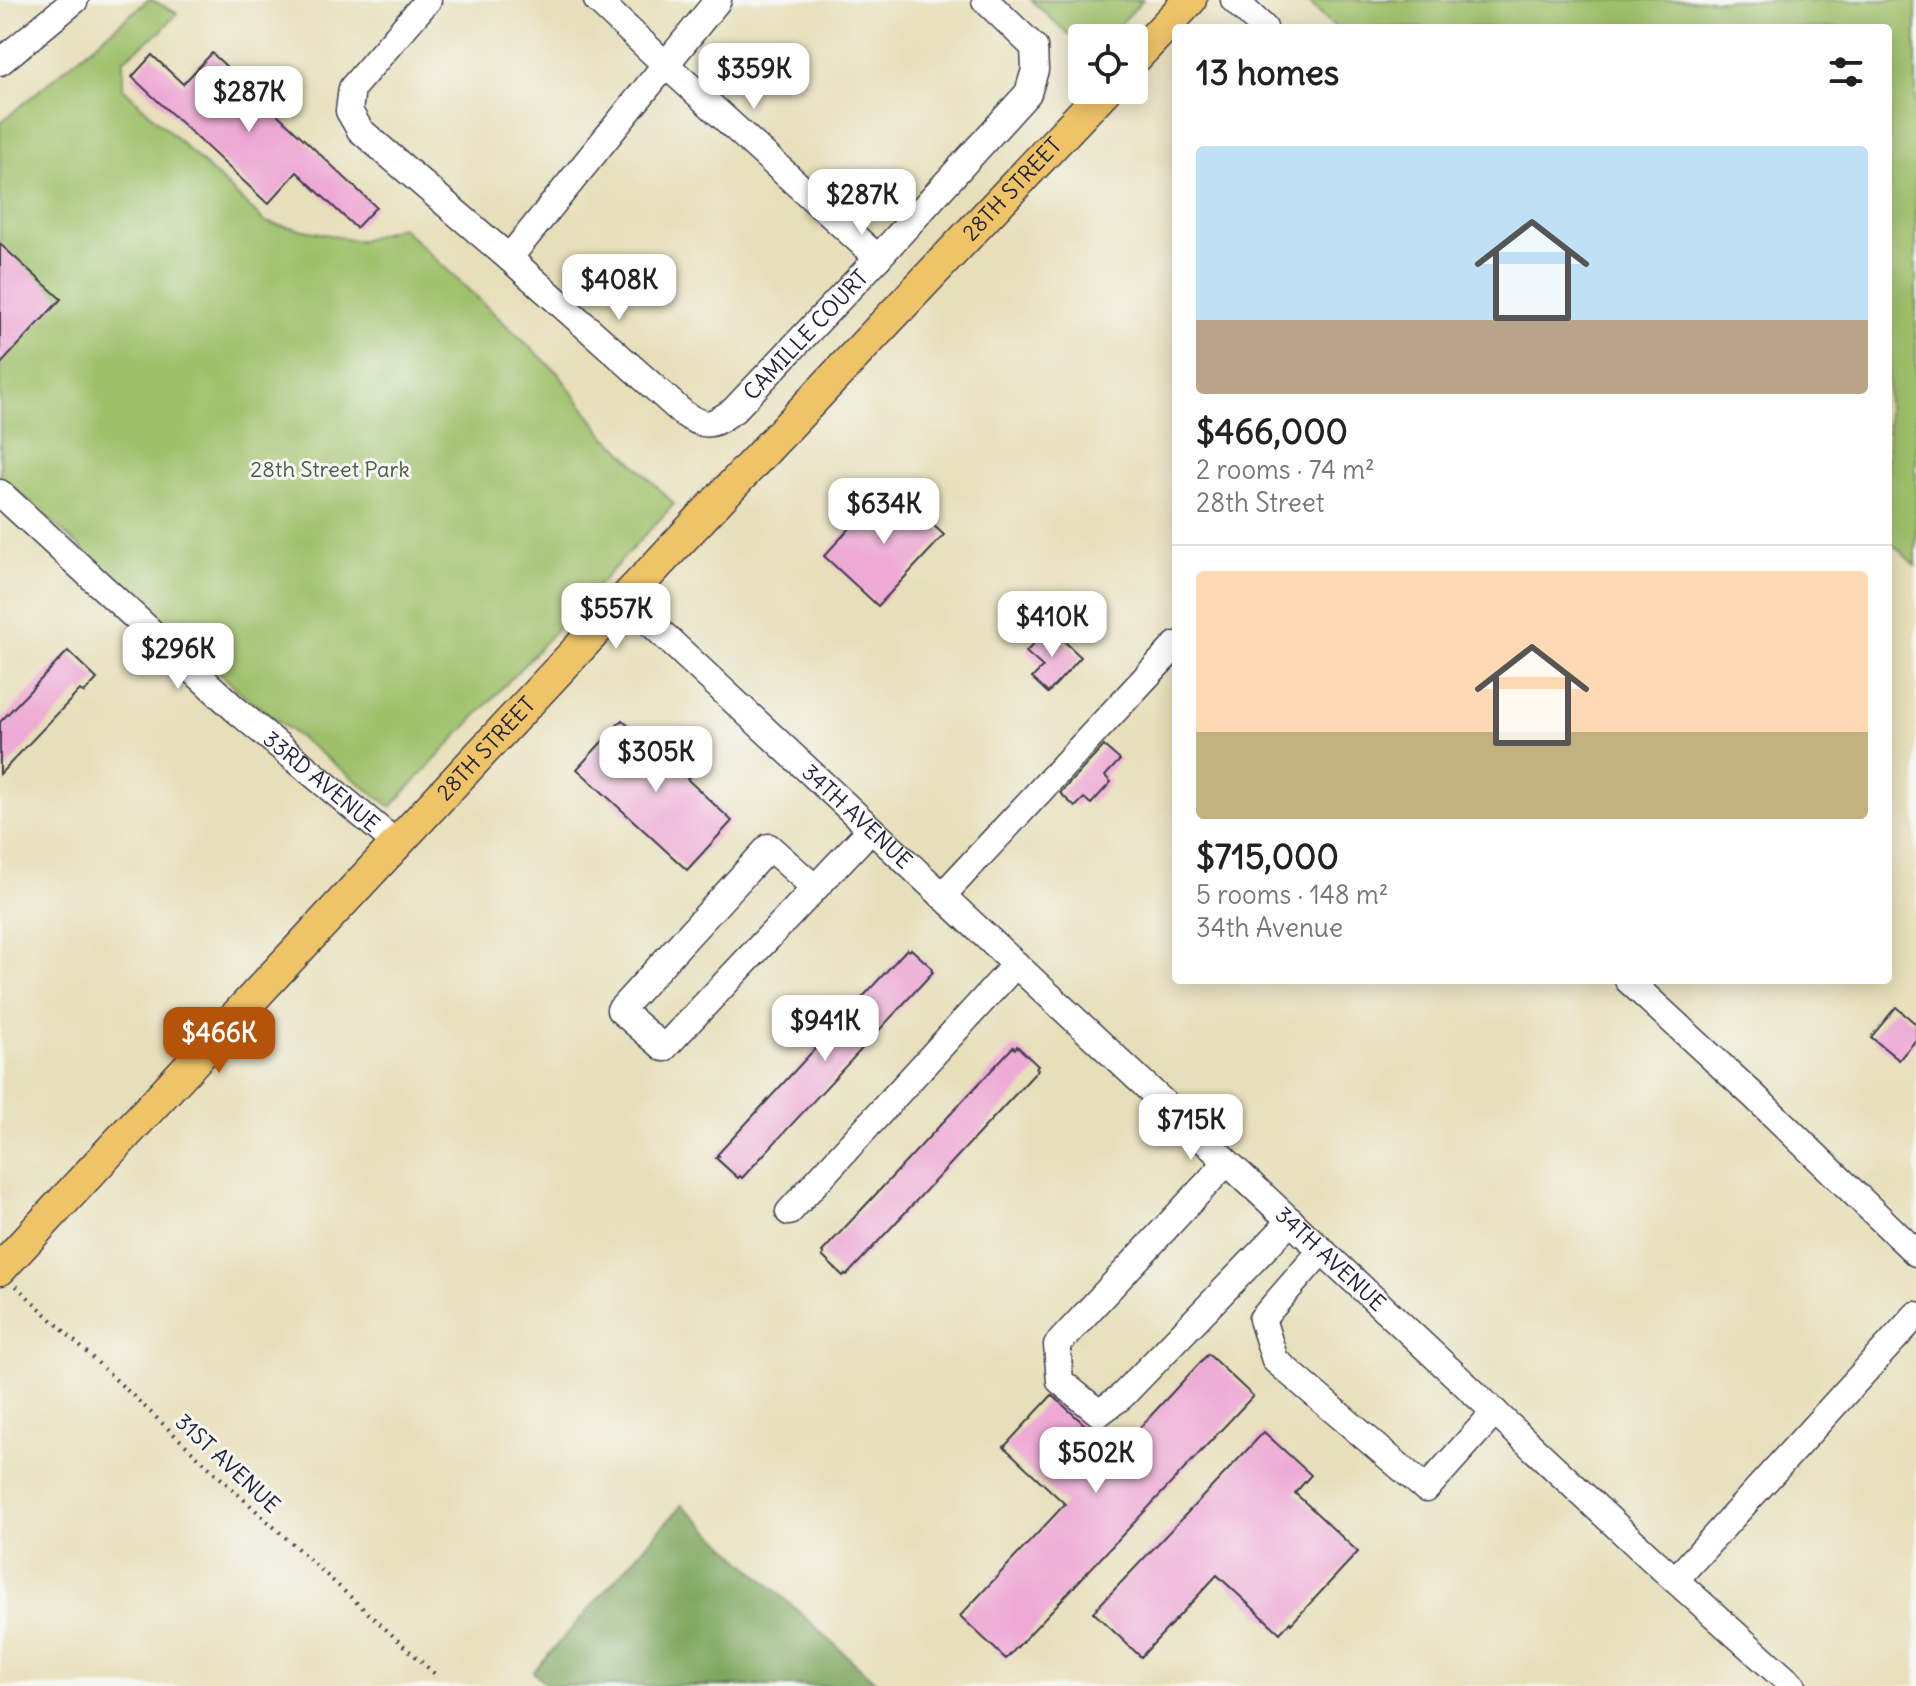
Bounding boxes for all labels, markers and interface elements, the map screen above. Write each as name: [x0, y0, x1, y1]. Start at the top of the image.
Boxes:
map controls: [1068, 24, 1148, 104]
button: locate: [1068, 24, 1148, 104]
pin: $359K: [698, 43, 810, 111]
icon: filters: [1824, 50, 1868, 94]
text: 13 homes: [1196, 51, 1339, 94]
text: $359K: [716, 52, 792, 85]
pin: $287K: [193, 66, 305, 134]
text: $287K: [213, 75, 285, 108]
street label: 28TH STREET: [956, 131, 1067, 246]
pin: $287K: [806, 169, 918, 237]
text: $287K: [826, 178, 898, 211]
icon: home: [1460, 198, 1604, 342]
pin: $408K: [563, 254, 675, 322]
text: $408K: [580, 263, 658, 296]
street label: CAMILLE COURT: [737, 263, 874, 406]
text: $466,000: [1196, 410, 1348, 453]
text: 2 rooms · 74 m²: [1196, 453, 1375, 486]
park label: 28th Street Park: [250, 455, 410, 483]
pin: $634K: [828, 478, 940, 546]
text: 28th Street: [1196, 486, 1325, 519]
text: $634K: [846, 487, 922, 520]
pin: $557K: [560, 583, 672, 651]
pin: $410K: [996, 591, 1108, 659]
text: $557K: [579, 592, 653, 625]
text: $410K: [1016, 600, 1088, 633]
pin: $296K: [122, 623, 234, 691]
icon: home: [1460, 623, 1604, 767]
text: $296K: [141, 632, 215, 665]
street label: 28TH STREET: [430, 691, 541, 806]
street label: 33RD AVENUE: [258, 725, 386, 838]
pin: $305K: [600, 726, 712, 794]
text: $305K: [617, 735, 695, 768]
street label: 34TH AVENUE: [796, 758, 918, 874]
text: $715,000: [1196, 835, 1339, 878]
text: 5 rooms · 148 m²: [1196, 878, 1389, 911]
text: 34th Avenue: [1196, 911, 1343, 944]
pin: $941K: [769, 995, 881, 1063]
text: $941K: [790, 1004, 860, 1037]
pin: $466K: [163, 1007, 275, 1075]
text: $466K: [181, 1016, 257, 1049]
pin: $715K: [1135, 1094, 1247, 1162]
text: $715K: [1157, 1103, 1225, 1136]
street label: 34TH AVENUE: [1270, 1200, 1392, 1317]
street label: 31ST AVENUE: [170, 1407, 286, 1519]
pin: $502K: [1040, 1427, 1152, 1495]
text: $502K: [1058, 1436, 1134, 1469]

